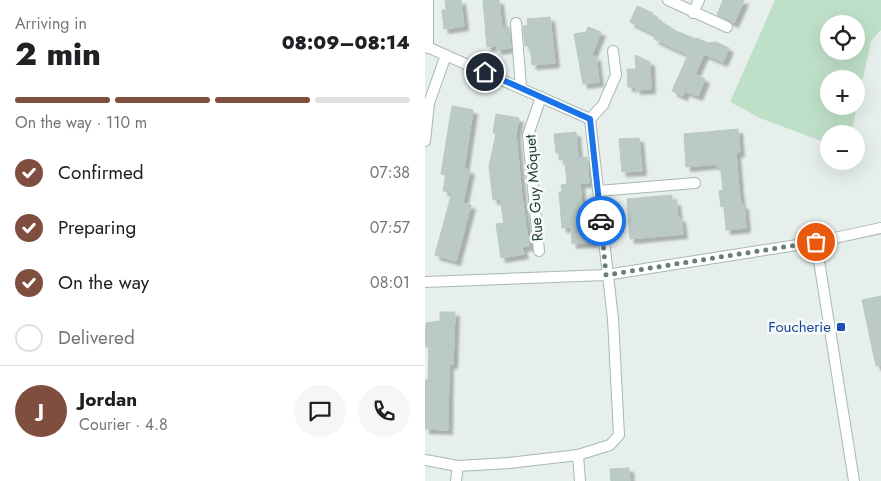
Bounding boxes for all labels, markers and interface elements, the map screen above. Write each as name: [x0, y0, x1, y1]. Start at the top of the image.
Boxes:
text: Arriving in: [15, 12, 87, 35]
map controls: [820, 15, 865, 170]
button: locate: [820, 15, 865, 60]
text: 08:09–08:14: [282, 29, 410, 56]
text: 2 min: [15, 31, 101, 77]
pin: [464, 51, 506, 93]
icon: home: [471, 58, 499, 86]
button: +: [820, 70, 865, 115]
text: On the way · 110 m: [15, 111, 147, 134]
button: −: [820, 125, 865, 170]
street label: Rue Guy Môquet: [519, 133, 549, 242]
icon: check: [15, 159, 43, 187]
text: Confirmed: [58, 159, 144, 186]
text: 07:38: [370, 161, 410, 184]
courier: [576, 196, 626, 246]
icon: car: [587, 207, 615, 235]
icon: check: [15, 214, 43, 242]
text: Preparing: [58, 214, 136, 241]
text: 07:57: [370, 216, 410, 239]
pin: [795, 221, 837, 263]
icon: bag: [802, 228, 830, 256]
icon: check: [15, 269, 43, 297]
text: On the way: [58, 269, 149, 296]
text: 08:01: [370, 271, 410, 294]
place label: Foucherie: [768, 316, 831, 338]
marker: Foucherie: [835, 321, 847, 333]
text: Delivered: [58, 324, 135, 351]
button: chat: [294, 385, 346, 437]
button: phone: [358, 385, 410, 437]
text: Jordan: [79, 386, 137, 413]
text: J: [38, 397, 44, 424]
text: Courier · 4.8: [79, 413, 168, 436]

